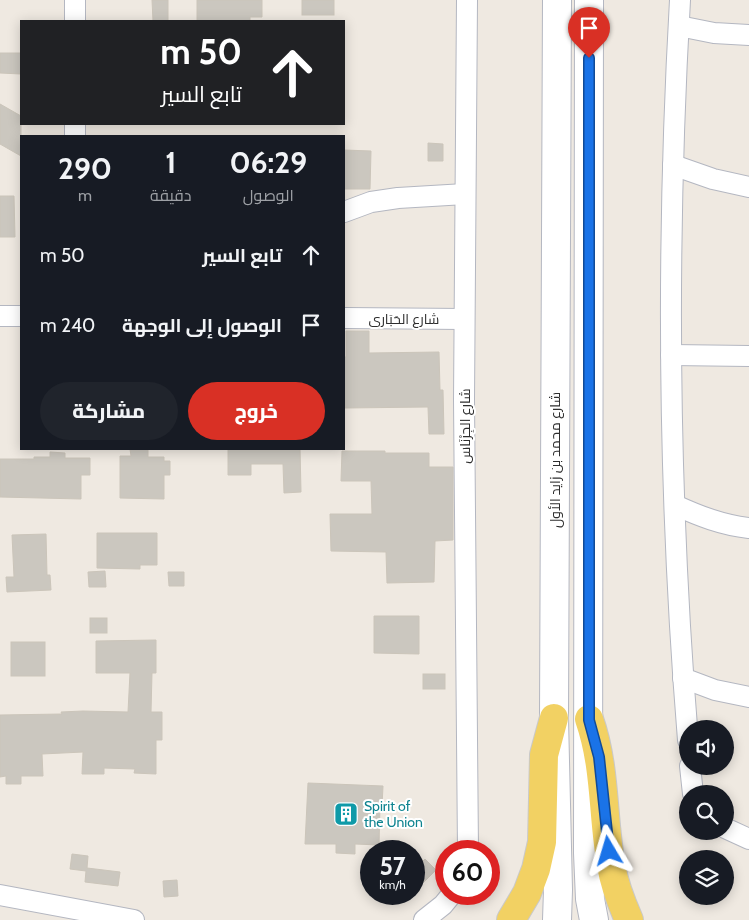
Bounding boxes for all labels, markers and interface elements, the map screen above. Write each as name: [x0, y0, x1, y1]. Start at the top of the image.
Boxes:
pin: [568, 7, 610, 58]
icon: arrive: [575, 14, 603, 42]
text: 50 m: [160, 30, 242, 73]
icon: ahead: [260, 40, 325, 105]
text: تابع السير: [161, 81, 242, 108]
text: 1: [165, 144, 176, 181]
text: 06:29: [230, 144, 307, 181]
text: 290: [58, 150, 112, 187]
text: m: [78, 186, 92, 205]
text: دقيقة: [150, 186, 192, 205]
text: الوصول: [243, 186, 294, 205]
icon: ahead: [297, 241, 325, 269]
text: 50 m: [40, 244, 85, 267]
text: تابع السير: [202, 244, 282, 267]
street label: شارع الحَبَارى: [369, 310, 439, 328]
icon: arrive: [297, 311, 325, 339]
text: 240 m: [40, 314, 95, 337]
text: الوصول إلى الوجهة: [122, 314, 282, 337]
button: مشاركة: [40, 382, 178, 440]
button: خروج: [188, 382, 325, 440]
street label: شارع الجِرْنَاس: [456, 388, 474, 464]
street label: شارع محمد بن زايد الأول: [546, 392, 564, 528]
map controls: [679, 720, 734, 905]
button: sound: [679, 720, 734, 775]
button: search: [679, 785, 734, 840]
place label: Spirit of the Union: [364, 797, 423, 831]
building icon: Spirit of the Union: [333, 801, 359, 827]
position arrow: [582, 824, 634, 876]
speed limit sign: 60: [435, 840, 500, 905]
button: layers: [679, 850, 734, 905]
text: 57: [379, 851, 406, 881]
text: km/h: [379, 877, 406, 892]

